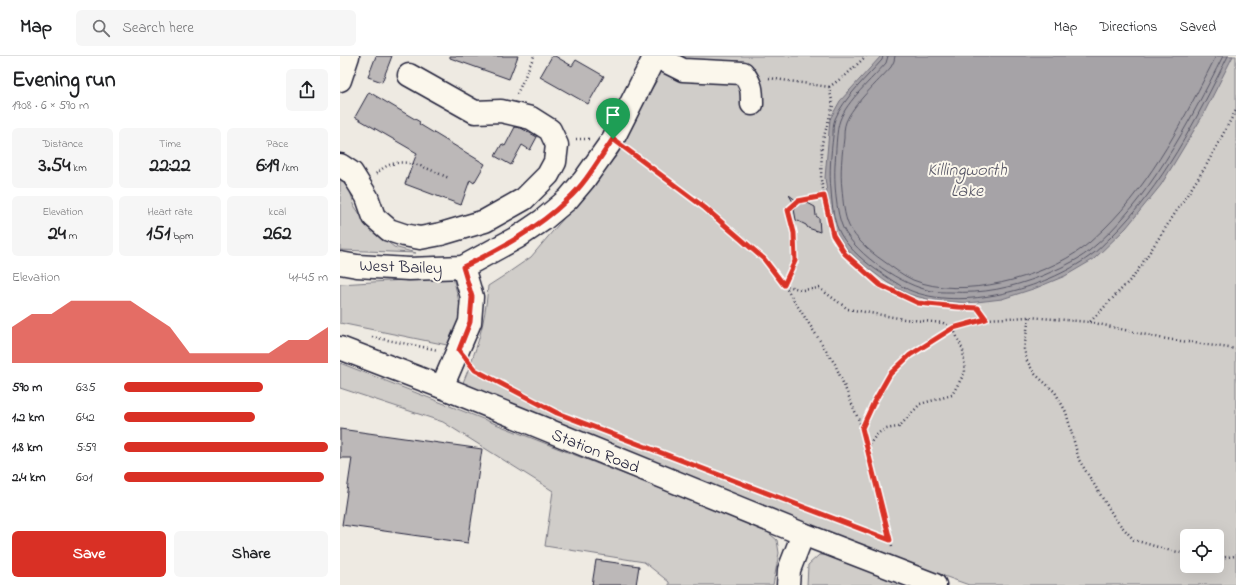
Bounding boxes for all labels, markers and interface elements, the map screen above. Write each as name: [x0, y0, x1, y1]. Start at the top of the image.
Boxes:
search box: [76, 10, 356, 46]
text: Map: [20, 14, 52, 41]
icon: search: [90, 17, 112, 39]
text: Search here: [122, 17, 194, 39]
text: Map: [1054, 17, 1077, 38]
text: Directions: [1099, 17, 1157, 38]
text: Saved: [1179, 17, 1216, 38]
text: Evening run: [12, 65, 116, 97]
button: share: [286, 69, 328, 111]
text: 19:08 · 6 × 590 m: [12, 96, 89, 115]
pin: [596, 98, 630, 139]
icon: arrive: [602, 104, 624, 126]
text: Distance: [42, 136, 83, 152]
text: Time: [159, 136, 181, 152]
text: Pace: [267, 136, 288, 152]
text: 3.54: [39, 152, 71, 181]
text: 22:22: [149, 152, 191, 181]
text: 6:19: [256, 152, 279, 181]
water label: Killingworth Lake: [927, 158, 1007, 205]
text: km: [71, 160, 87, 176]
text: /km: [279, 160, 299, 176]
text: Elevation: [42, 204, 83, 220]
text: Heart rate: [147, 204, 193, 220]
text: kcal: [269, 204, 286, 220]
text: 24: [48, 220, 66, 249]
text: 151: [146, 220, 171, 249]
text: 262: [263, 220, 292, 249]
text: m: [66, 228, 77, 244]
text: bpm: [171, 228, 194, 244]
street label: West Bailey: [359, 254, 443, 282]
text: Elevation: [12, 268, 60, 287]
text: 41–45 m: [289, 268, 328, 287]
text: 590 m: [12, 378, 42, 397]
text: 6:35: [76, 378, 96, 397]
text: 1.2 km: [12, 408, 44, 427]
text: 6:42: [76, 408, 95, 427]
street label: Station Road: [548, 422, 644, 481]
text: 1.8 km: [12, 438, 43, 457]
text: 5:59: [76, 438, 96, 457]
text: 2.4 km: [12, 468, 46, 487]
text: 6:01: [76, 468, 93, 487]
map controls: [1180, 529, 1224, 573]
button: locate: [1180, 529, 1224, 573]
button: Save: [12, 531, 166, 577]
button: Share: [174, 531, 328, 577]

